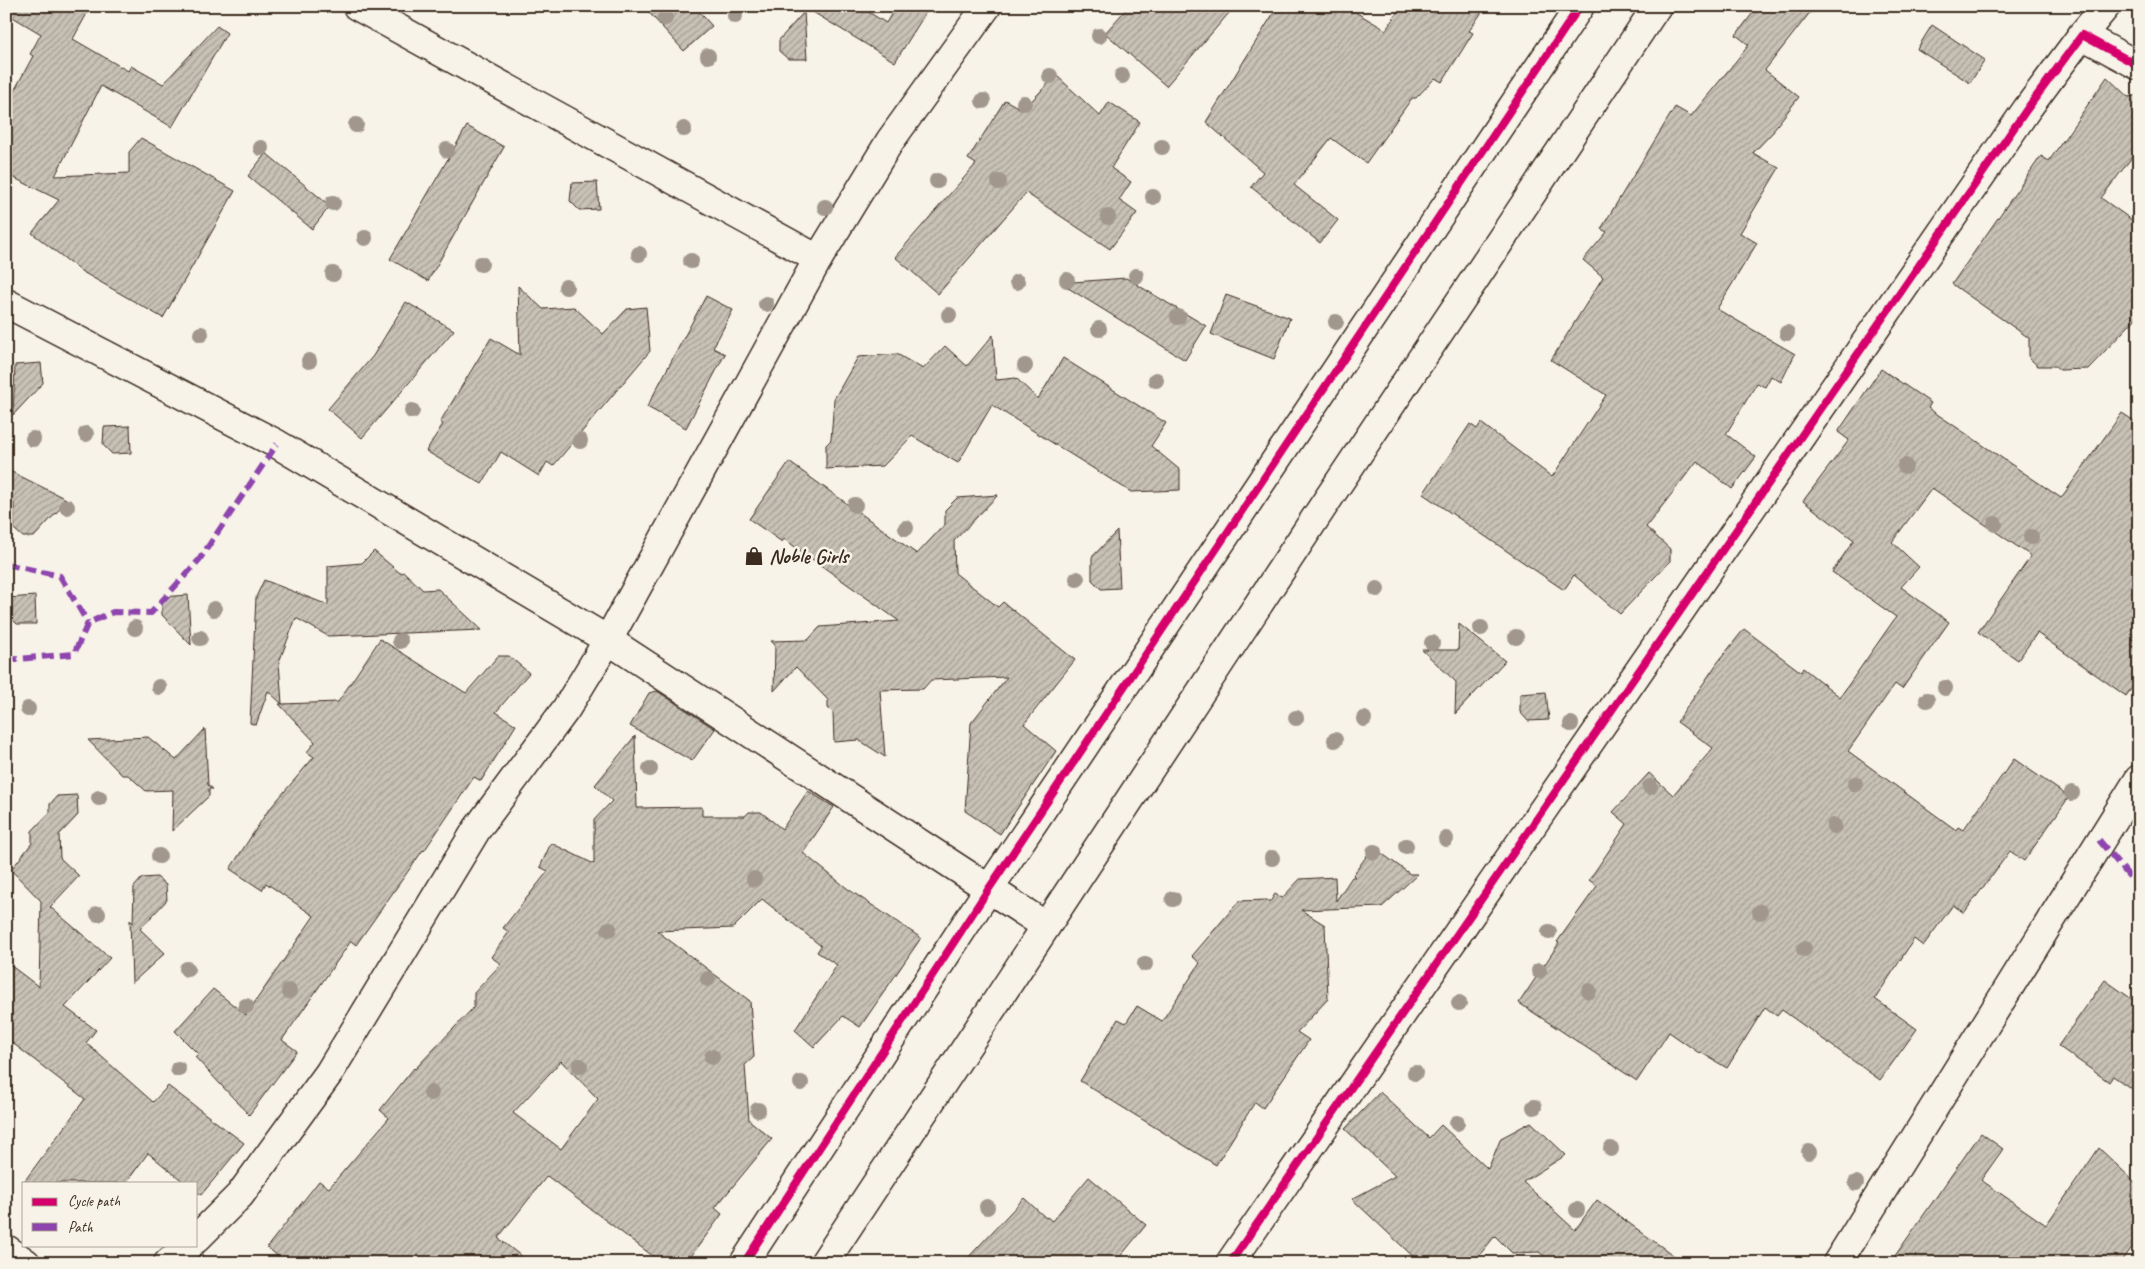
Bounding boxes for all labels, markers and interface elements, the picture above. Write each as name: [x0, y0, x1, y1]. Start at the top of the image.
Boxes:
place label: Noble Girls: [769, 543, 851, 569]
shop icon: Noble Girls: [743, 545, 765, 567]
legend: [22, 1182, 198, 1246]
text: Cycle path: [68, 1192, 120, 1211]
text: Path: [68, 1218, 94, 1237]

